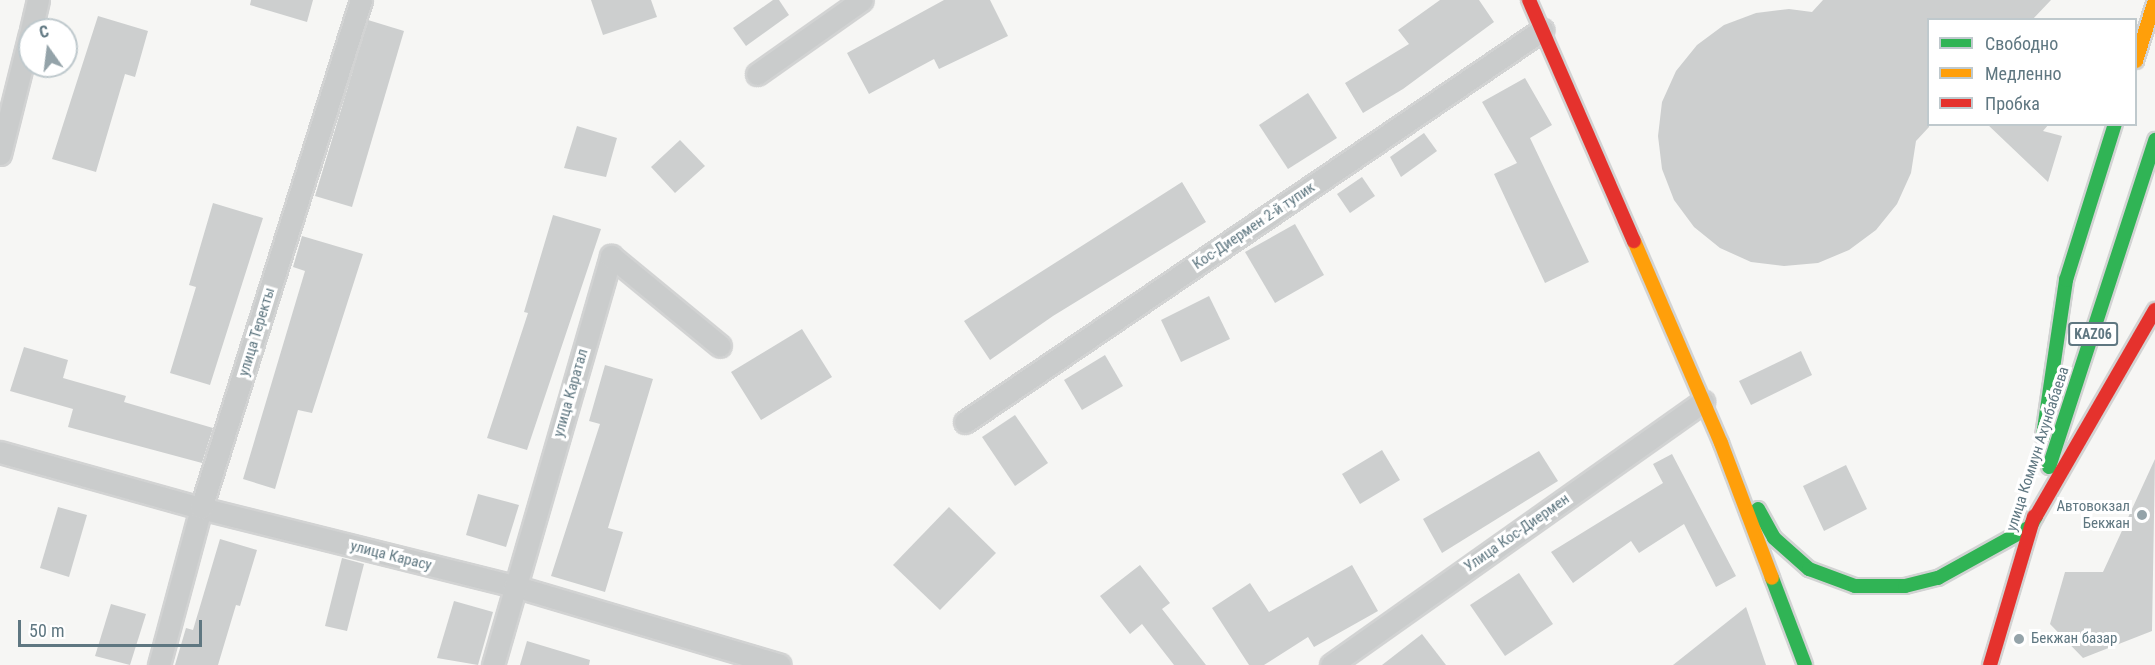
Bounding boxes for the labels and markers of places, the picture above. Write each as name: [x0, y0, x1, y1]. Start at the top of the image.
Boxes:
place label: Автовокзал Бекжан: [2056, 497, 2130, 532]
marker: Автовокзал Бекжан: [2135, 508, 2149, 522]
place label: Бекжан базар: [2031, 630, 2117, 648]
marker: Бекжан базар: [2012, 632, 2026, 646]

